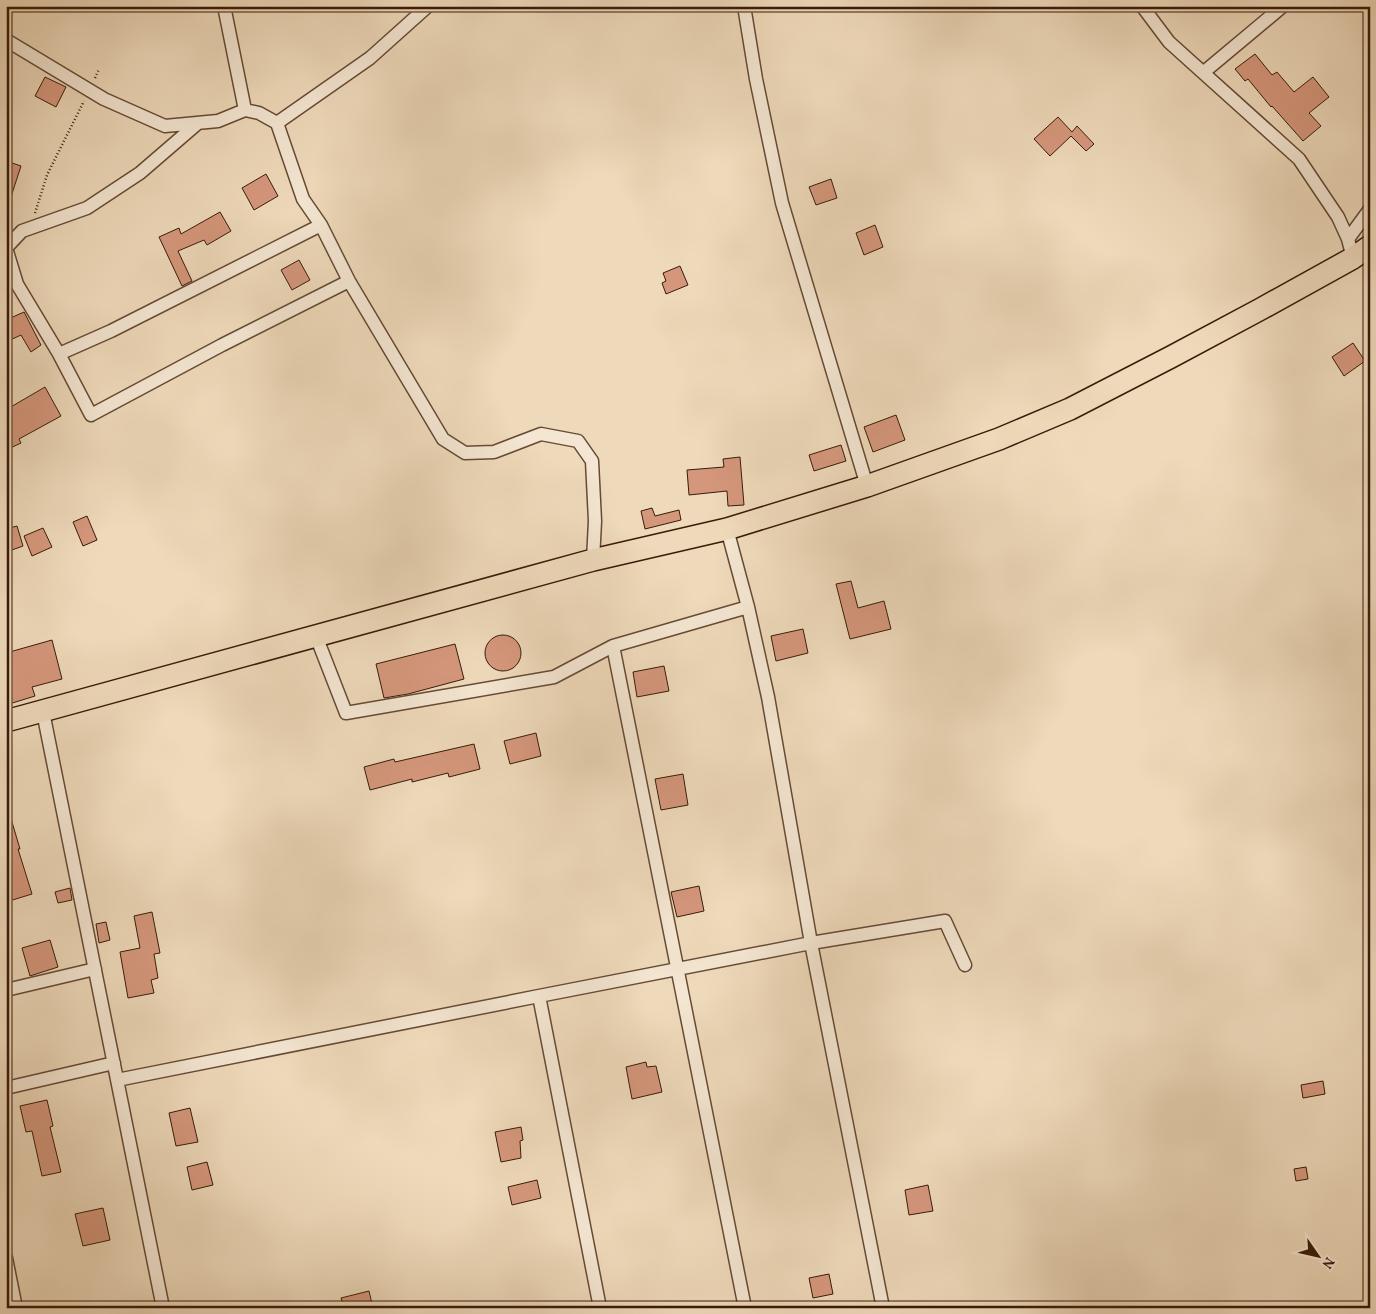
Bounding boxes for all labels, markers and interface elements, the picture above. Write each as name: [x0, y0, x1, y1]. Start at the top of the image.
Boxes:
north arrow: [1294, 1232, 1344, 1282]
text: N: [1317, 1253, 1338, 1272]

